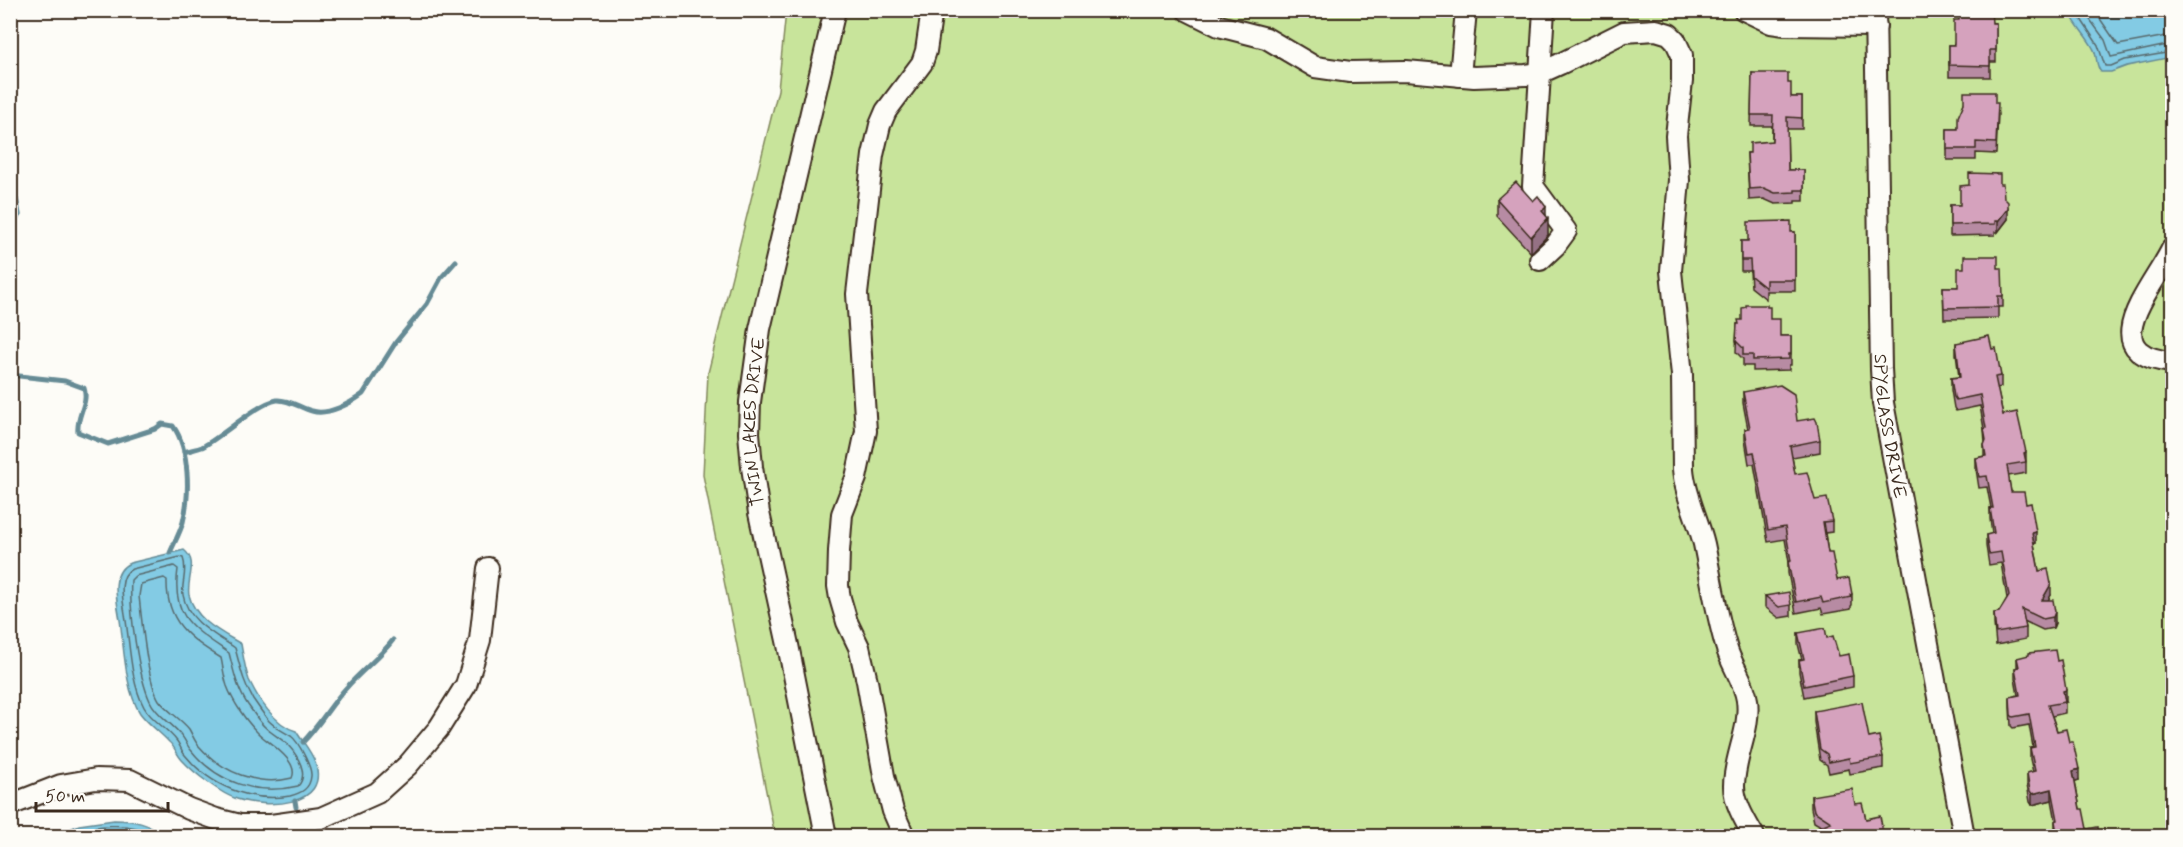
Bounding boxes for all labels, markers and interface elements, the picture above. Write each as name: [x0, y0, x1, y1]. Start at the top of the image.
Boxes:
street label: TWIN LAKES DRIVE: [738, 336, 772, 508]
street label: SPYGLASS DRIVE: [1868, 354, 1912, 501]
scale bar: [36, 775, 168, 813]
text: 50 m: [45, 785, 85, 809]

